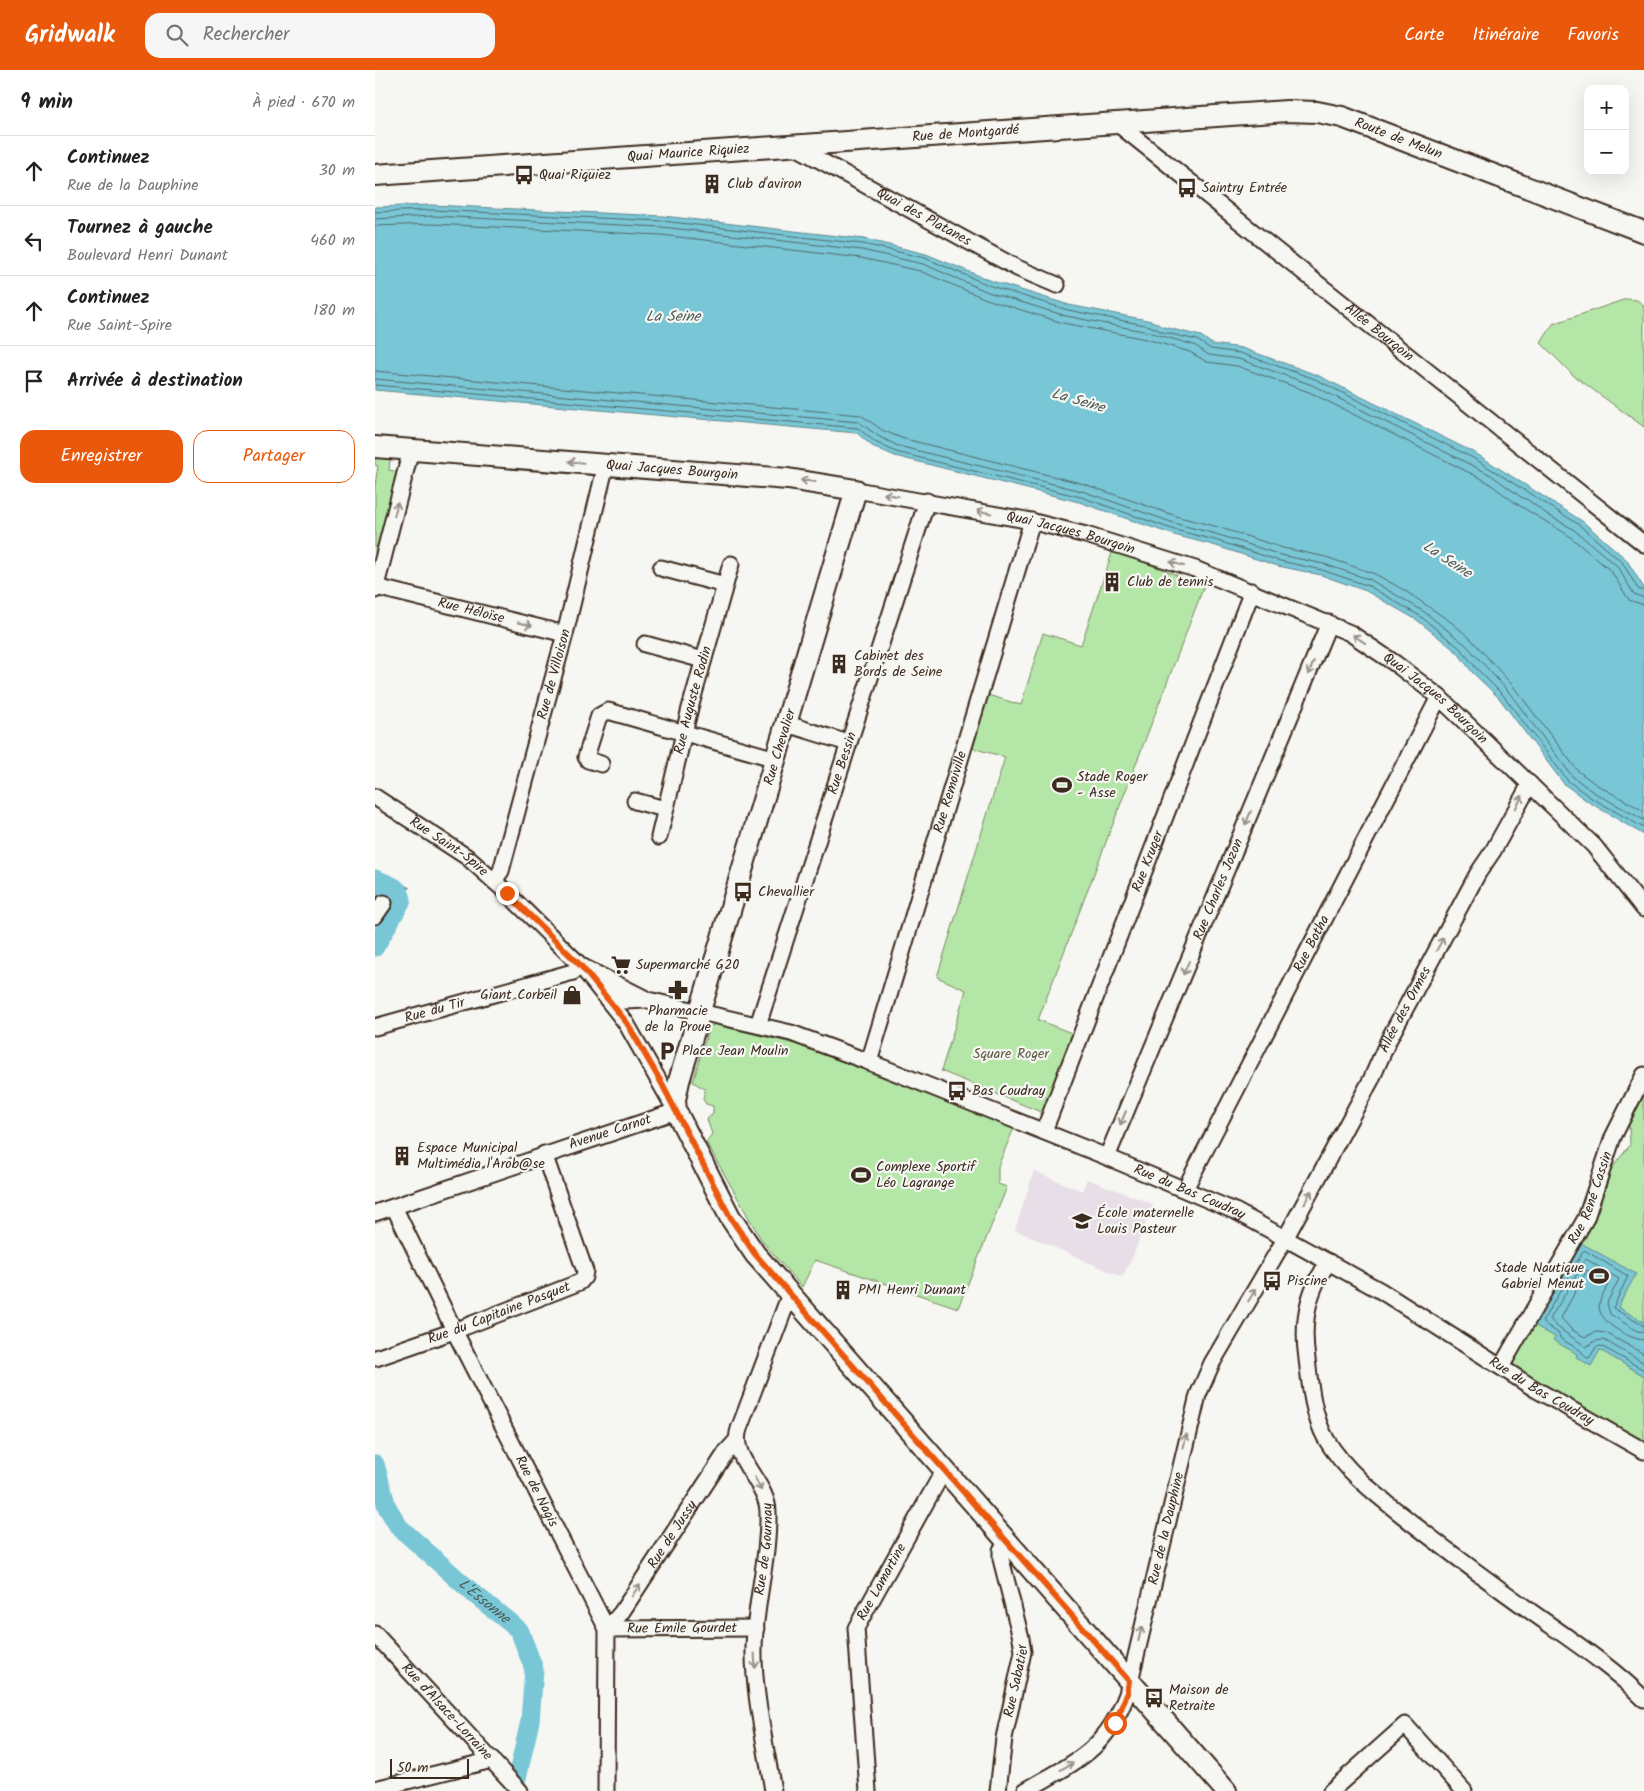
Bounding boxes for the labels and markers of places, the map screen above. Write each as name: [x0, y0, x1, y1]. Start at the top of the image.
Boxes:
bus stop icon: Quai Riquiez: [513, 164, 535, 186]
place label: Quai Riquiez: [539, 164, 611, 186]
building icon: Club d'aviron: [701, 173, 723, 195]
place label: Club d'aviron: [727, 173, 802, 195]
bus stop icon: Saintry Entrée: [1176, 177, 1198, 199]
place label: Saintry Entrée: [1202, 177, 1288, 199]
building icon: Club de tennis: [1101, 571, 1123, 593]
place label: Club de tennis: [1127, 571, 1213, 593]
place label: Cabinet des Bords de Seine: [854, 645, 943, 683]
building icon: Cabinet des Bords de Seine: [828, 653, 850, 675]
place label: Stade Roger - Asse: [1077, 766, 1149, 804]
sports icon: Stade Roger - Asse: [1051, 774, 1073, 796]
bus stop icon: Chevallier: [732, 881, 754, 903]
place label: Chevallier: [758, 881, 815, 903]
supermarket icon: Supermarché G20: [610, 954, 632, 976]
place label: Supermarché G20: [636, 954, 739, 976]
pharmacy icon: Pharmacie de la Proue: [667, 979, 689, 1001]
place label: Giant Corbeil: [480, 984, 558, 1006]
shop icon: Giant Corbeil: [561, 984, 583, 1006]
place label: Pharmacie de la Proue: [645, 1000, 712, 1038]
parking icon: Place Jean Moulin: [656, 1040, 678, 1062]
place label: Place Jean Moulin: [682, 1040, 789, 1062]
bus stop icon: Bas Coudray: [946, 1080, 968, 1102]
place label: Bas Coudray: [972, 1080, 1046, 1102]
place label: Espace Municipal Multimédia l'Arob@se: [417, 1137, 546, 1175]
building icon: Espace Municipal Multimédia l'Arob@se: [391, 1145, 413, 1167]
place label: Complexe Sportif Léo Lagrange: [876, 1156, 977, 1194]
sports icon: Complexe Sportif Léo Lagrange: [850, 1164, 872, 1186]
place label: École maternelle Louis Pasteur: [1097, 1202, 1195, 1240]
school or university icon: École maternelle Louis Pasteur: [1071, 1210, 1093, 1232]
place label: Stade Nautique Gabriel Menut: [1494, 1257, 1585, 1295]
sports icon: Stade Nautique Gabriel Menut: [1588, 1265, 1610, 1287]
bus stop icon: Piscine: [1261, 1270, 1283, 1292]
place label: Piscine: [1287, 1270, 1328, 1292]
building icon: PMI Henri Dunant: [832, 1279, 854, 1301]
place label: PMI Henri Dunant: [858, 1279, 967, 1301]
place label: Maison de Retraite: [1169, 1679, 1229, 1717]
bus stop icon: Maison de Retraite: [1143, 1687, 1165, 1709]

